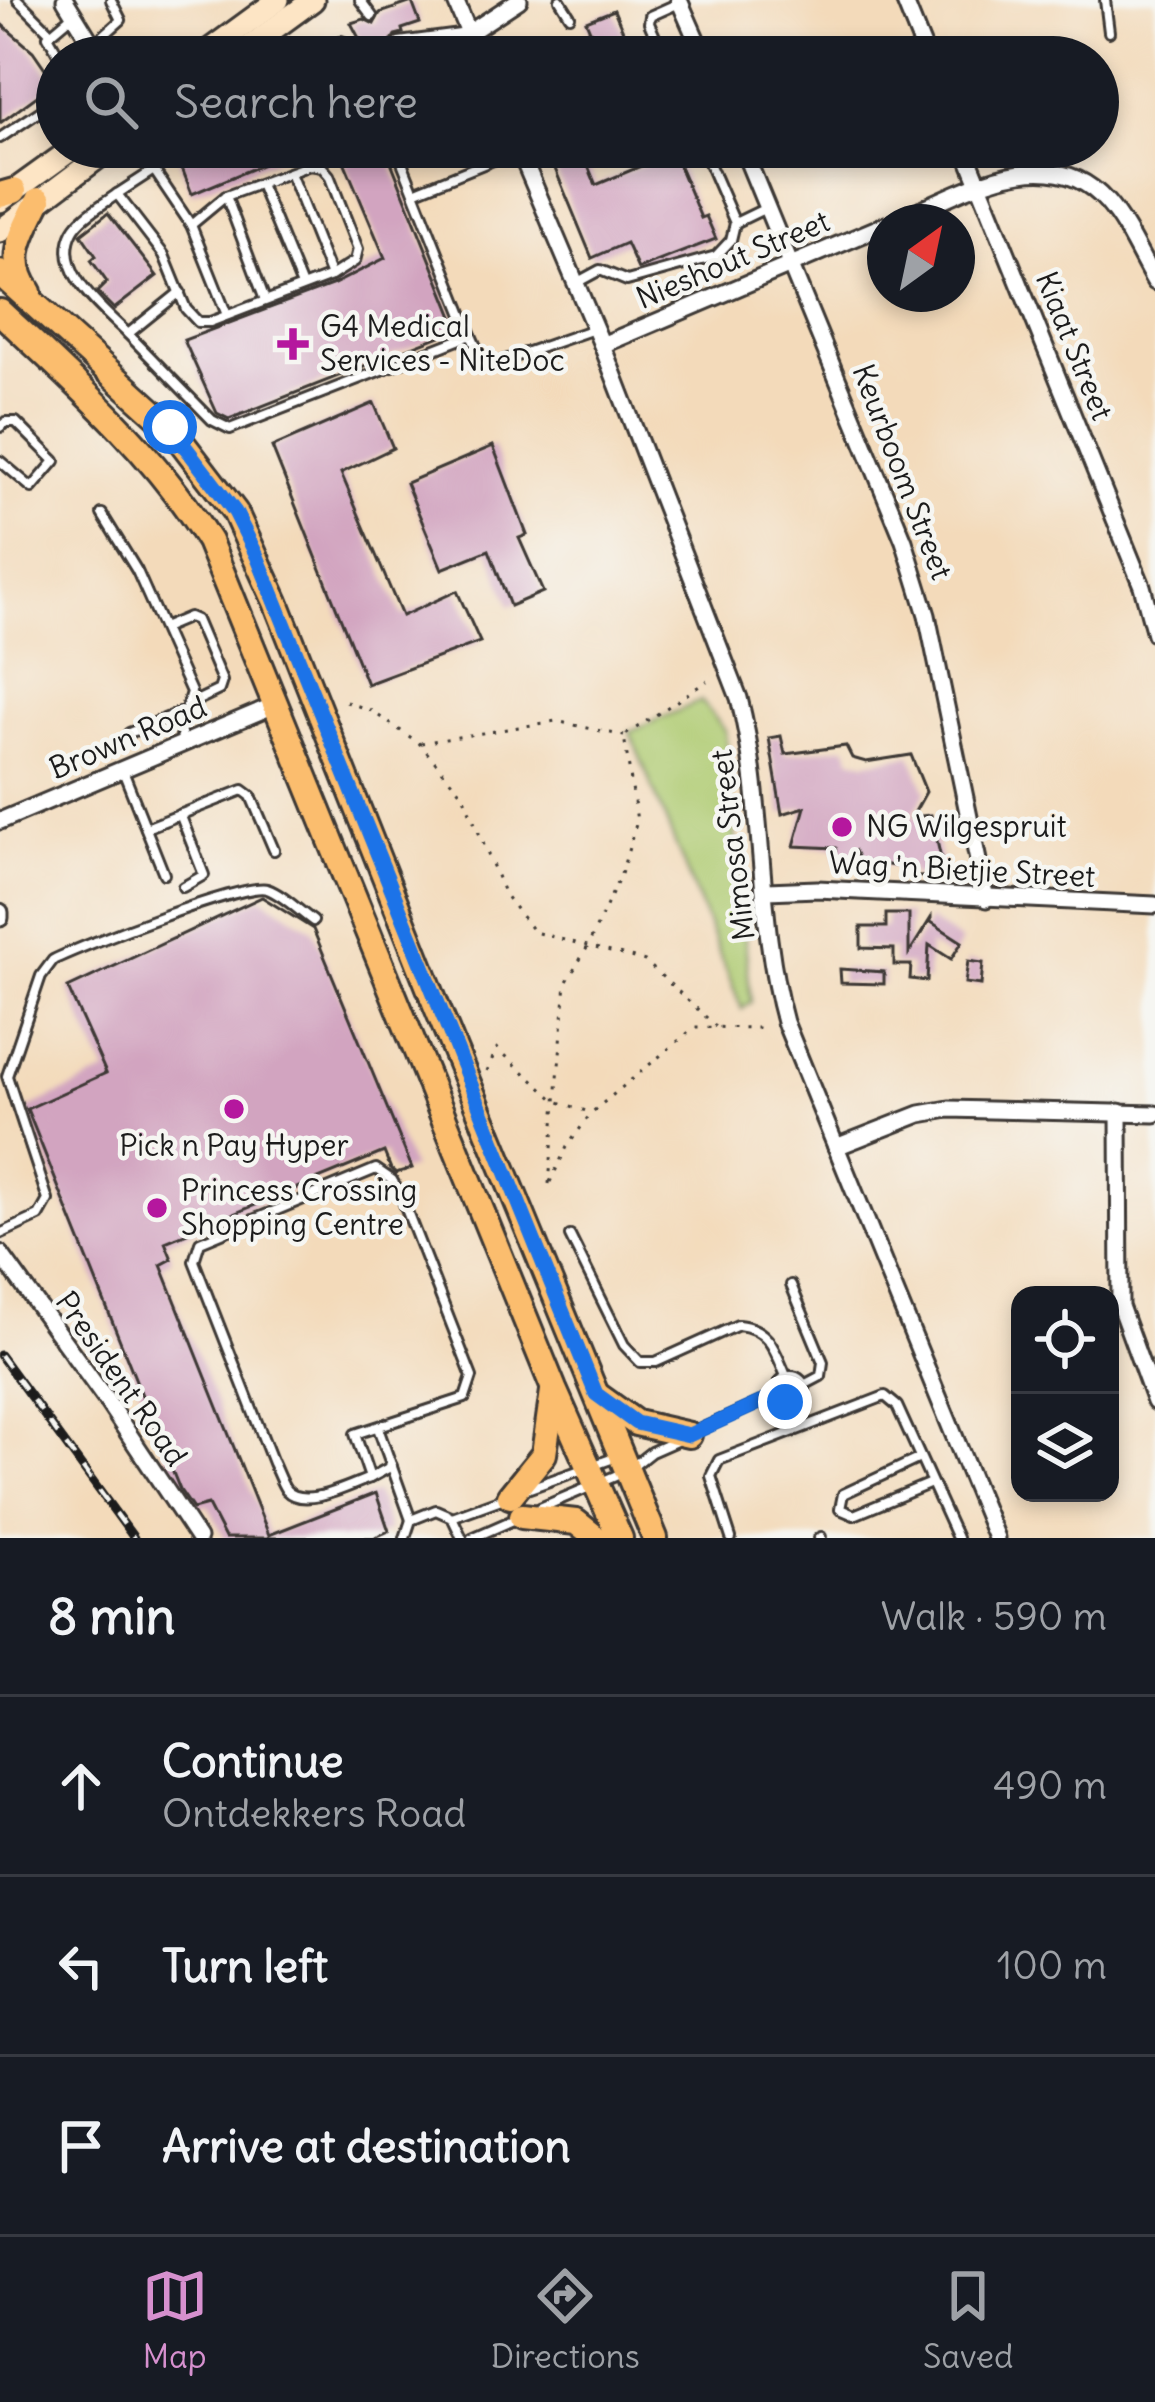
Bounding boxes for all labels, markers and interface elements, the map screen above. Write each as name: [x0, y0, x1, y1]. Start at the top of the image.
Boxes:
search box: [36, 36, 1119, 168]
icon: search: [78, 69, 144, 135]
text: Search here: [174, 74, 418, 130]
street label: Nieshout Street: [630, 201, 835, 317]
north arrow: [867, 204, 975, 312]
street label: Kiaat Street: [1028, 266, 1122, 425]
place label: G4 Medical Services - NiteDoc: [320, 307, 565, 379]
marker: G4 Medical Services - NiteDoc: [277, 328, 309, 360]
street label: Keurboom Street: [844, 359, 961, 585]
route start: [143, 400, 197, 454]
street label: Brown Road: [43, 687, 212, 787]
street label: Mimosa Street: [701, 747, 763, 943]
place label: NG Wilgespruit: [866, 807, 1067, 845]
marker: NG Wilgespruit: [829, 814, 855, 840]
street label: Wag 'n Bietjie Street: [828, 843, 1096, 895]
marker: Pick n Pay Hyper: [221, 1096, 247, 1122]
place label: Pick n Pay Hyper: [119, 1126, 349, 1164]
place label: Princess Crossing Shopping Centre: [181, 1171, 417, 1243]
marker: Princess Crossing Shopping Centre: [144, 1195, 170, 1221]
street label: President Road: [48, 1284, 196, 1473]
map controls: [1011, 1286, 1119, 1502]
button: locate: [1011, 1286, 1119, 1394]
route end: [758, 1375, 812, 1429]
button: layers: [1011, 1394, 1119, 1502]
text: 8 min: [48, 1584, 175, 1648]
text: Walk · 590 m: [881, 1592, 1107, 1641]
text: Continue: [162, 1733, 344, 1789]
icon: ahead: [48, 1753, 114, 1819]
text: 490 m: [993, 1761, 1107, 1810]
text: Ontdekkers Road: [162, 1789, 466, 1838]
icon: left: [48, 1933, 114, 1999]
text: Turn left: [162, 1938, 328, 1994]
text: 100 m: [997, 1941, 1107, 1990]
icon: arrive: [48, 2113, 114, 2179]
text: Arrive at destination: [162, 2118, 571, 2174]
tab: Map: [142, 2263, 208, 2377]
tab: Directions: [491, 2263, 640, 2377]
tab: Saved: [923, 2263, 1013, 2377]

